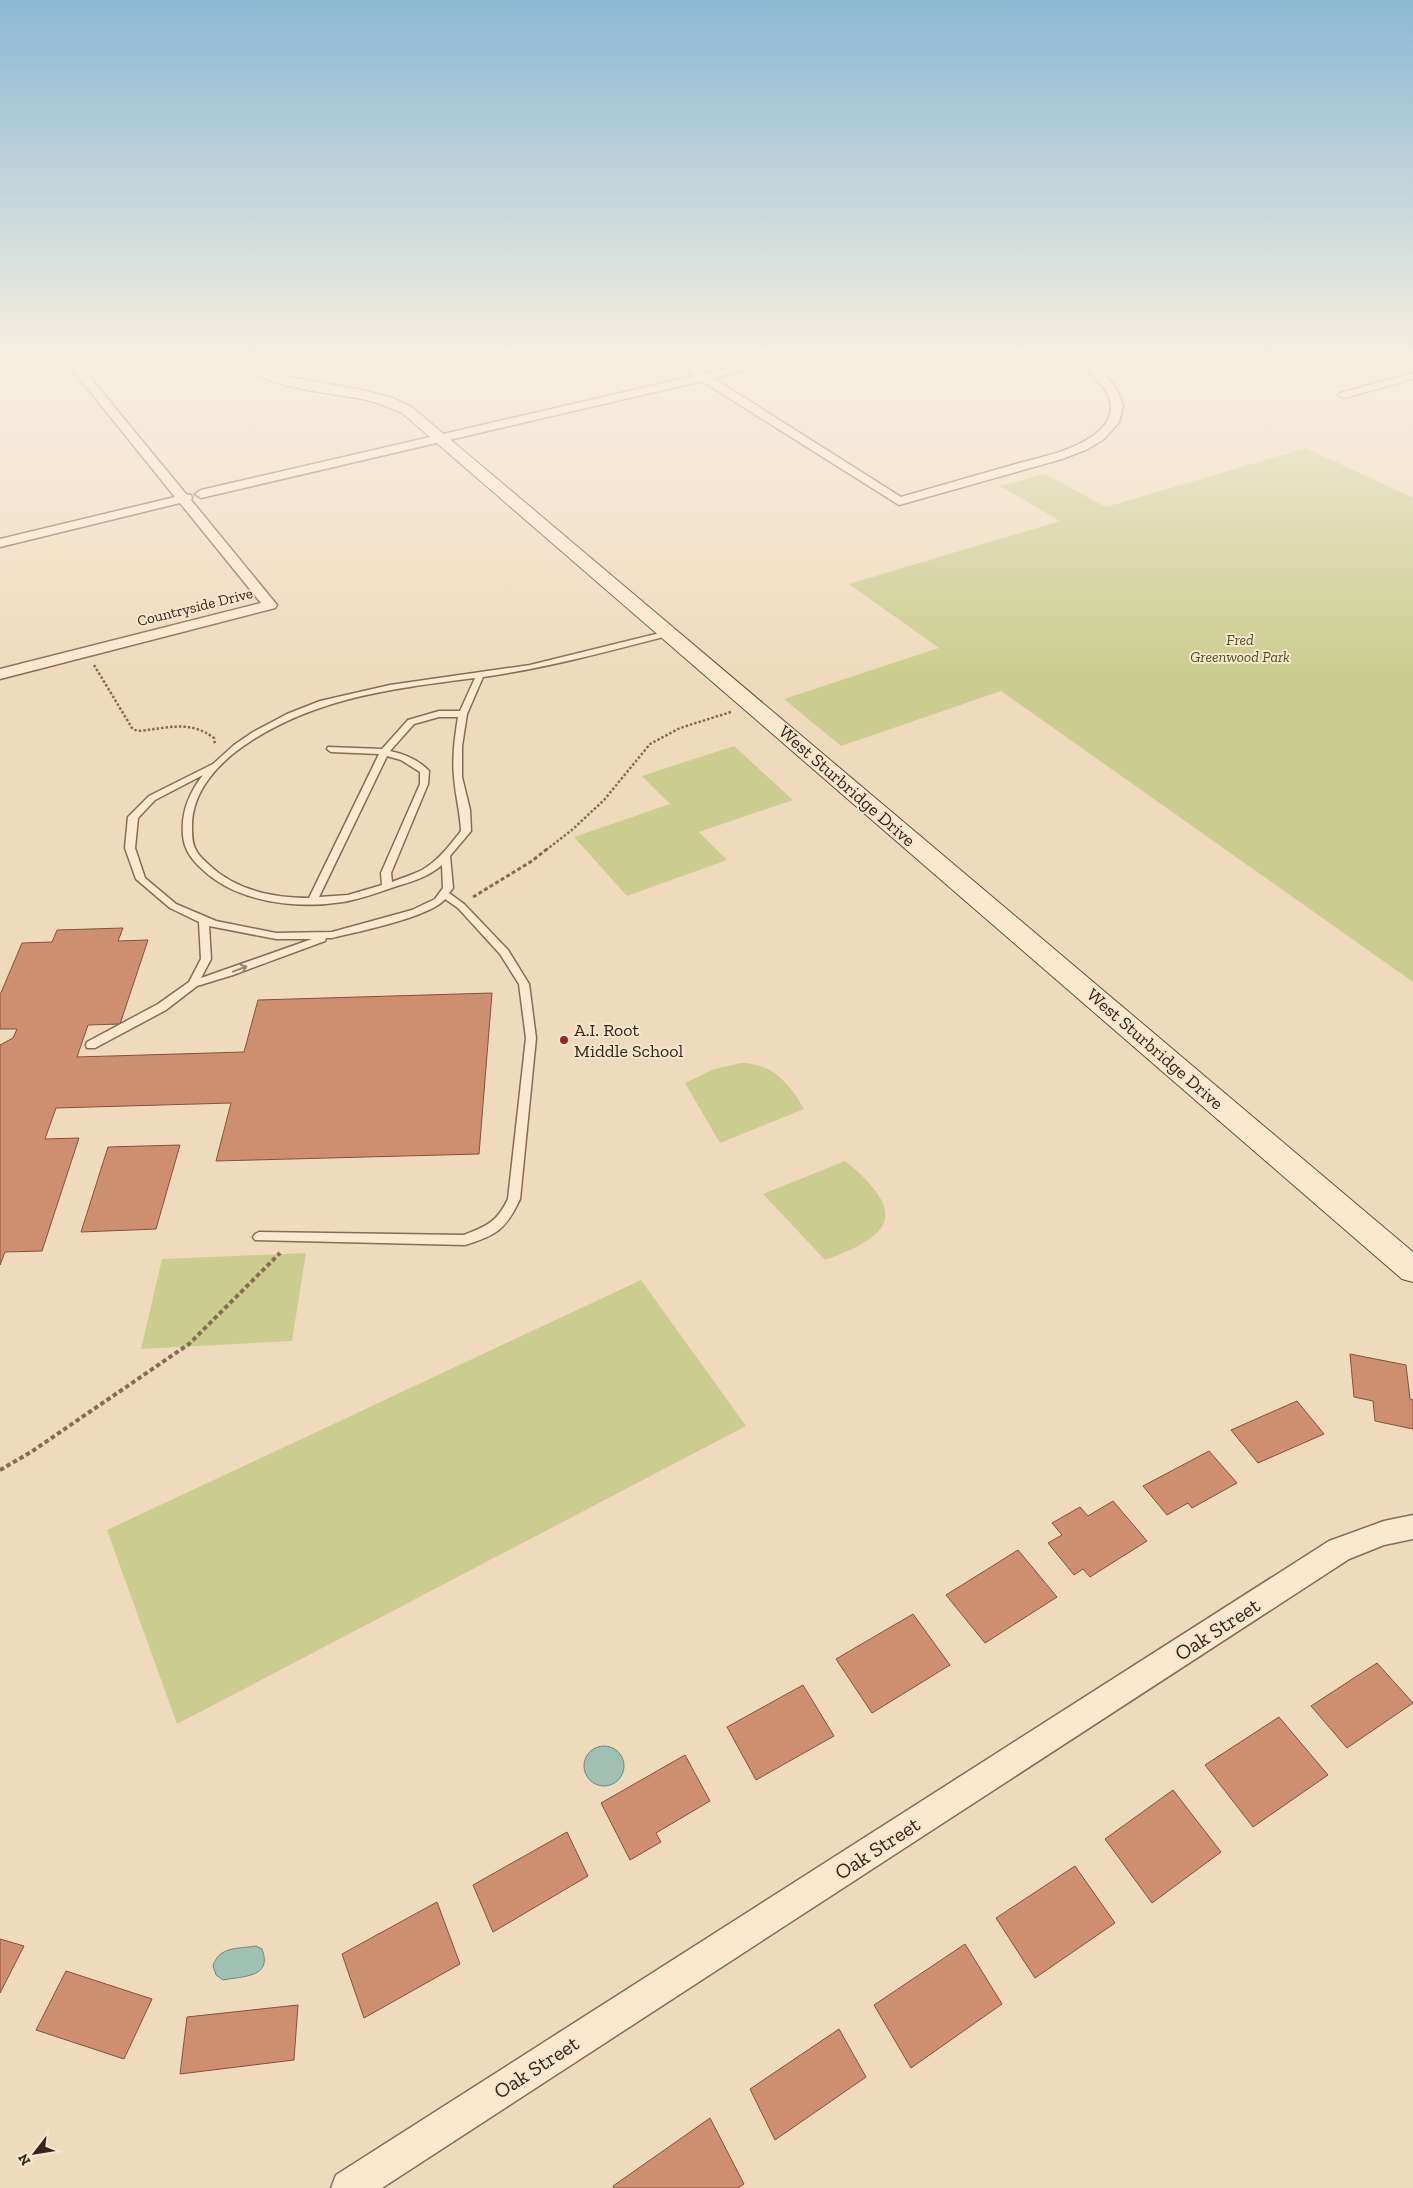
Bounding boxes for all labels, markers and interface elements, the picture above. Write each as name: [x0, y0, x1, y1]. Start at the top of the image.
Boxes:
street label: Countryside Drive: [135, 584, 255, 630]
park label: Fred Greenwood Park: [1190, 631, 1290, 666]
street label: West Sturbridge Drive: [774, 721, 920, 851]
one-way arrow: [231, 964, 247, 973]
street label: West Sturbridge Drive: [1082, 984, 1228, 1114]
place label: A.I. Root Middle School: [574, 1019, 683, 1062]
marker: A.I. Root Middle School: [558, 1034, 570, 1046]
street label: Oak Street: [1170, 1592, 1264, 1666]
street label: Oak Street: [830, 1811, 924, 1885]
street label: Oak Street: [489, 2030, 583, 2104]
north arrow: [10, 2128, 60, 2178]
text: N: [14, 2150, 34, 2168]

